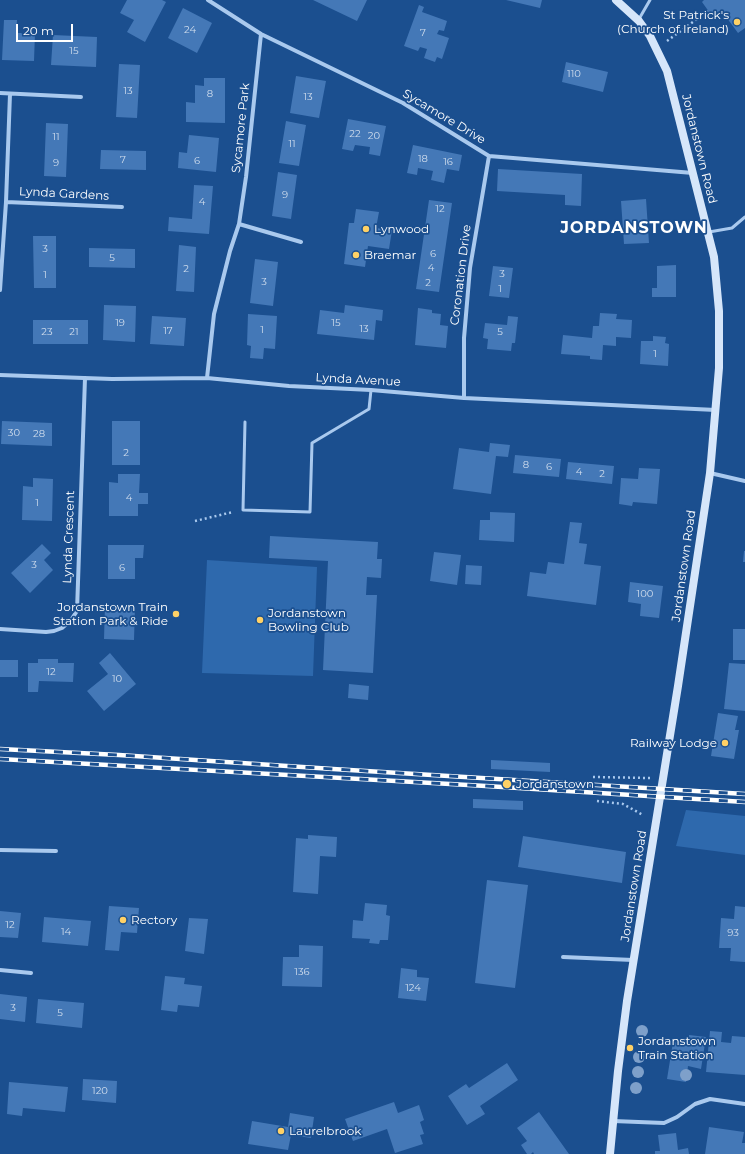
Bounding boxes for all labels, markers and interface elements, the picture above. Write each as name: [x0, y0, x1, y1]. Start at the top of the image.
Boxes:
place label: St Patrick's (Church of Ireland): [617, 8, 729, 36]
scale bar: [18, 16, 75, 42]
marker: St Patrick's (Church of Ireland): [732, 17, 742, 27]
text: 20 m: [23, 23, 54, 38]
house number: 24: [184, 24, 196, 36]
house number: 7: [420, 27, 426, 39]
house number: 15: [69, 45, 79, 57]
house number: 110: [567, 68, 581, 80]
street label: Sycamore Park: [229, 82, 253, 174]
house number: 13: [123, 85, 133, 97]
street label: Sycamore Drive: [400, 87, 488, 147]
house number: 8: [207, 88, 213, 100]
house number: 13: [303, 91, 313, 103]
street label: Jordanstown Road: [678, 93, 720, 205]
house number: 22: [349, 128, 361, 140]
house number: 20: [368, 130, 380, 142]
house number: 11: [52, 131, 60, 143]
house number: 11: [288, 138, 296, 150]
house number: 18: [418, 153, 428, 165]
house number: 7: [120, 154, 126, 166]
house number: 6: [194, 155, 200, 167]
house number: 16: [443, 156, 453, 168]
house number: 9: [53, 157, 59, 169]
street label: Lynda Gardens: [18, 184, 110, 204]
house number: 9: [282, 189, 288, 201]
house number: 4: [199, 196, 205, 208]
house number: 12: [435, 203, 445, 215]
district label: JORDANSTOWN: [560, 218, 708, 238]
place label: Lynwood: [374, 222, 429, 236]
marker: Lynwood: [361, 224, 371, 234]
street label: Coronation Drive: [448, 224, 474, 326]
house number: 3: [42, 243, 48, 255]
place label: Braemar: [364, 248, 416, 262]
house number: 6: [430, 248, 436, 260]
marker: Braemar: [351, 250, 361, 260]
house number: 5: [109, 252, 115, 264]
house number: 4: [428, 262, 434, 274]
house number: 2: [183, 263, 189, 275]
house number: 3: [499, 268, 505, 280]
house number: 1: [43, 269, 47, 281]
house number: 3: [261, 276, 267, 288]
house number: 2: [425, 277, 431, 289]
house number: 1: [498, 283, 502, 295]
house number: 19: [115, 317, 125, 329]
house number: 15: [331, 317, 341, 329]
house number: 13: [359, 323, 369, 335]
house number: 1: [260, 324, 264, 336]
house number: 17: [163, 325, 173, 337]
house number: 23: [41, 326, 53, 338]
house number: 21: [69, 326, 79, 338]
house number: 5: [497, 326, 503, 338]
house number: 1: [653, 348, 657, 360]
street label: Lynda Avenue: [315, 371, 401, 389]
house number: 30: [8, 427, 20, 439]
house number: 28: [33, 428, 45, 440]
house number: 2: [123, 447, 129, 459]
house number: 8: [523, 459, 529, 471]
house number: 6: [546, 461, 552, 473]
house number: 4: [576, 466, 582, 478]
house number: 2: [599, 468, 605, 480]
street label: Lynda Crescent: [60, 490, 78, 584]
house number: 4: [126, 492, 132, 504]
house number: 1: [35, 497, 39, 509]
street label: Jordanstown Road: [669, 509, 699, 623]
house number: 3: [31, 559, 37, 571]
house number: 6: [119, 562, 125, 574]
house number: 100: [637, 588, 653, 600]
place label: Jordanstown Train Station Park & Ride: [53, 600, 168, 628]
place label: Jordanstown Bowling Club: [268, 606, 349, 634]
marker: Jordanstown Train Station Park & Ride: [171, 609, 181, 619]
marker: Jordanstown Bowling Club: [255, 615, 265, 625]
house number: 12: [46, 666, 56, 678]
house number: 10: [112, 673, 122, 685]
place label: Railway Lodge: [630, 736, 717, 750]
marker: Railway Lodge: [720, 738, 730, 748]
place label: Jordanstown: [516, 777, 594, 791]
marker: Jordanstown: [501, 778, 513, 790]
street label: Jordanstown Road: [618, 829, 650, 943]
place label: Rectory: [131, 913, 177, 927]
marker: Rectory: [118, 915, 128, 925]
house number: 12: [5, 919, 15, 931]
house number: 14: [61, 926, 71, 938]
house number: 93: [727, 927, 739, 939]
house number: 136: [294, 966, 310, 978]
house number: 124: [405, 982, 421, 994]
house number: 3: [10, 1002, 16, 1014]
house number: 5: [57, 1007, 63, 1019]
place label: Jordanstown Train Station: [638, 1034, 716, 1062]
marker: Jordanstown Train Station: [625, 1043, 635, 1053]
house number: 120: [92, 1085, 108, 1097]
place label: Laurelbrook: [289, 1124, 361, 1138]
marker: Laurelbrook: [276, 1126, 286, 1136]

